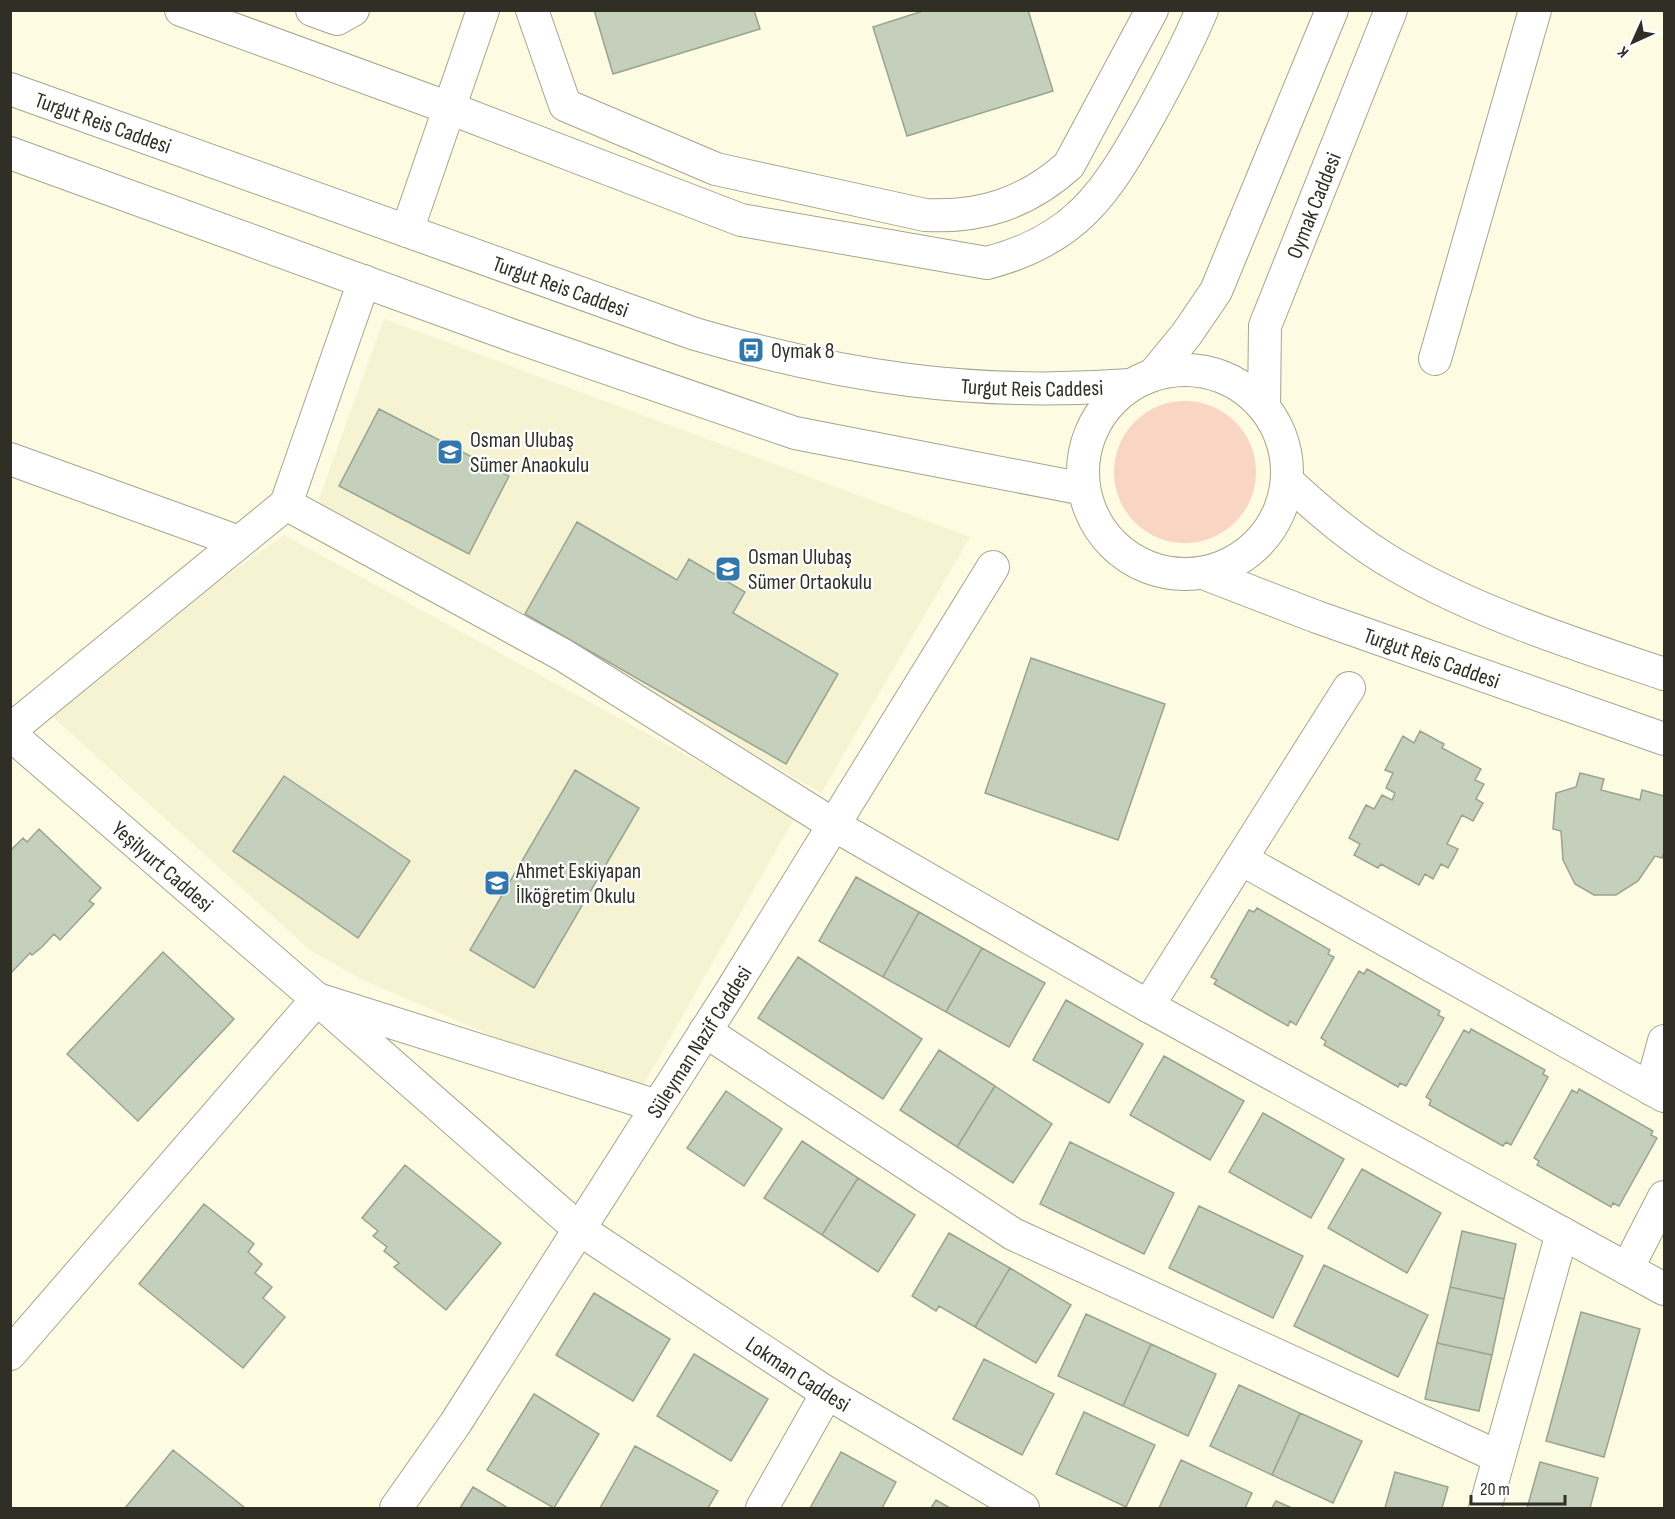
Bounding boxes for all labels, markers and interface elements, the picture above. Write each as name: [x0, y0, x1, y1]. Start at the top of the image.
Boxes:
north arrow: [1603, 12, 1663, 72]
text: K: [1614, 42, 1633, 61]
street label: Turgut Reis Caddesi: [31, 87, 174, 161]
street label: Oymak Caddesi: [1281, 149, 1348, 263]
street label: Turgut Reis Caddesi: [489, 251, 632, 324]
bus stop icon: Oymak 8: [736, 335, 766, 365]
place label: Oymak 8: [771, 338, 834, 365]
street label: Turgut Reis Caddesi: [960, 373, 1104, 403]
place label: Osman Ulubaş Sümer Anaokulu: [470, 427, 589, 479]
school or university icon: Osman Ulubaş Sümer Anaokulu: [435, 437, 465, 467]
place label: Osman Ulubaş Sümer Ortaokulu: [748, 544, 872, 596]
school or university icon: Osman Ulubaş Sümer Ortaokulu: [713, 554, 743, 584]
street label: Turgut Reis Caddesi: [1360, 622, 1503, 695]
street label: Yeşilyurt Caddesi: [106, 816, 218, 918]
place label: Ahmet Eskiyapan İlköğretim Okulu: [515, 858, 641, 910]
school or university icon: Ahmet Eskiyapan İlköğretim Okulu: [482, 868, 512, 898]
street label: Süleyman Nazif Caddesi: [642, 961, 758, 1124]
street label: Lokman Caddesi: [740, 1331, 855, 1419]
scale bar: [1471, 1468, 1566, 1506]
text: 20 m: [1480, 1479, 1510, 1500]

